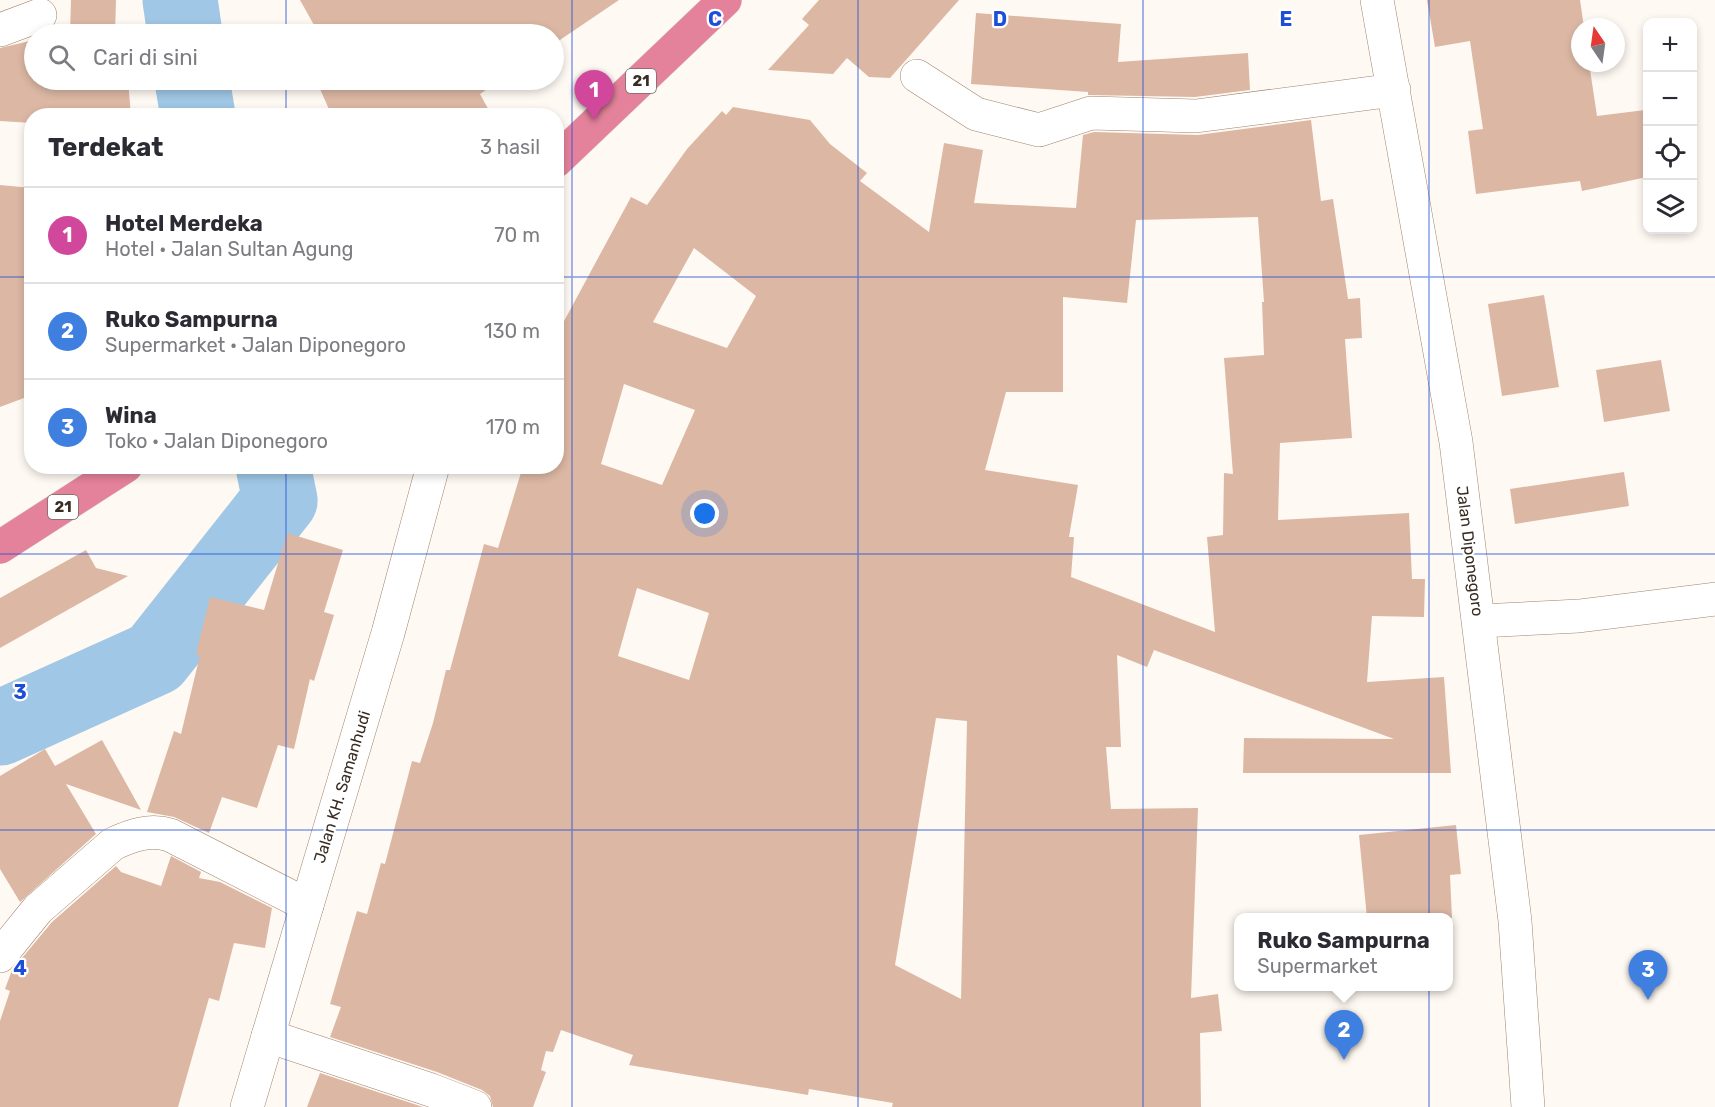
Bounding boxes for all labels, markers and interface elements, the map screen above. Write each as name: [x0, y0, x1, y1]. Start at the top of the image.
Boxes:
text: C: [708, 7, 722, 31]
text: D: [993, 7, 1007, 31]
text: E: [1280, 7, 1292, 31]
north arrow: [1571, 18, 1625, 72]
map controls: [1643, 18, 1697, 234]
button: +: [1643, 18, 1697, 72]
search box: [24, 24, 564, 90]
icon: search: [45, 41, 78, 74]
text: Cari di sini: [93, 44, 198, 71]
road number: 21: [626, 69, 656, 93]
pin: 1: [574, 70, 614, 120]
button: −: [1643, 72, 1697, 126]
button: locate: [1643, 126, 1697, 180]
text: Terdekat: [48, 132, 163, 163]
text: 3 hasil: [480, 135, 540, 159]
button: layers: [1643, 180, 1697, 234]
text: Hotel Merdeka: [105, 210, 263, 237]
text: 1: [63, 223, 72, 247]
text: 70 m: [494, 223, 540, 247]
text: Hotel · Jalan Sultan Agung: [105, 237, 354, 261]
text: Ruko Sampurna: [105, 306, 278, 333]
text: 2: [61, 319, 74, 343]
text: 130 m: [484, 319, 540, 343]
text: Supermarket · Jalan Diponegoro: [105, 333, 406, 357]
text: Wina: [105, 402, 157, 429]
text: 3: [61, 415, 74, 439]
text: 170 m: [486, 415, 540, 439]
text: Toko · Jalan Diponegoro: [105, 429, 328, 453]
street label: Jalan Diponegoro: [1453, 485, 1487, 617]
road number: 21: [48, 495, 78, 519]
your location: [690, 499, 719, 528]
text: 3: [13, 680, 27, 704]
street label: Jalan KH. Samanhudi: [310, 708, 374, 866]
popup: [1234, 913, 1453, 991]
text: Ruko Sampurna: [1257, 927, 1430, 954]
pin: 3: [1628, 950, 1668, 1000]
text: Supermarket: [1257, 954, 1378, 978]
text: 4: [13, 956, 27, 980]
pin: 2: [1324, 1010, 1364, 1060]

